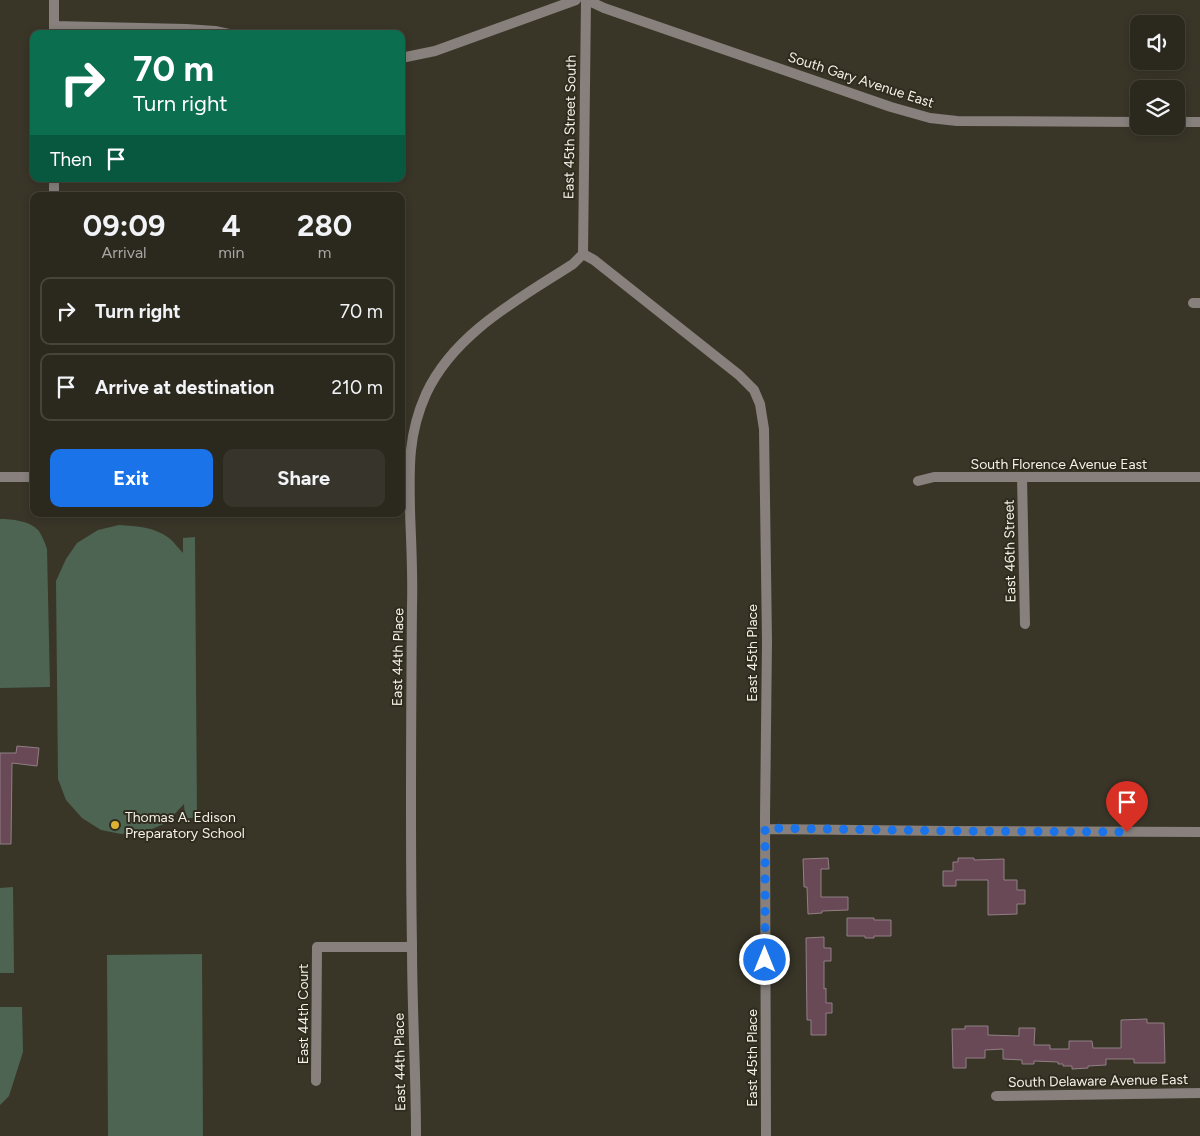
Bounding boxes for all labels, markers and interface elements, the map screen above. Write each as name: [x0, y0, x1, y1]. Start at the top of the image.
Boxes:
map controls: [1130, 15, 1185, 135]
button: sound: [1130, 15, 1185, 70]
text: 70 m: [133, 48, 214, 90]
street label: South Gary Avenue East: [786, 48, 936, 112]
icon: right: [50, 50, 115, 115]
street label: East 45th Street South: [560, 55, 580, 199]
button: layers: [1130, 80, 1185, 135]
text: Turn right: [133, 90, 228, 117]
icon: arrive: [102, 145, 130, 173]
text: Then: [50, 148, 92, 171]
text: 09:09: [83, 207, 165, 244]
text: 4: [222, 207, 241, 244]
text: 280: [297, 207, 352, 244]
text: Arrival: [101, 243, 147, 262]
text: min: [218, 243, 244, 262]
text: m: [318, 243, 331, 262]
icon: right: [52, 297, 80, 325]
text: Turn right: [95, 300, 181, 323]
text: 70 m: [340, 300, 383, 323]
icon: arrive: [52, 373, 80, 401]
text: Arrive at destination: [95, 376, 274, 399]
text: 210 m: [331, 376, 383, 399]
button: Exit: [50, 449, 213, 507]
button: Share: [223, 449, 385, 507]
street label: South Florence Avenue East: [971, 456, 1147, 473]
street label: East 46th Street: [1001, 499, 1019, 603]
street label: East 45th Place: [744, 604, 761, 702]
street label: East 44th Place: [389, 607, 407, 706]
pin: [1106, 781, 1148, 832]
icon: arrive: [1113, 788, 1141, 816]
place label: Thomas A. Edison Preparatory School: [125, 809, 245, 842]
marker: Thomas A. Edison Preparatory School: [109, 819, 121, 831]
position arrow: [738, 933, 790, 985]
street label: East 44th Court: [295, 964, 312, 1064]
street label: East 45th Place: [744, 1009, 761, 1107]
street label: East 44th Place: [391, 1012, 409, 1111]
street label: South Delaware Avenue East: [1008, 1071, 1188, 1091]

